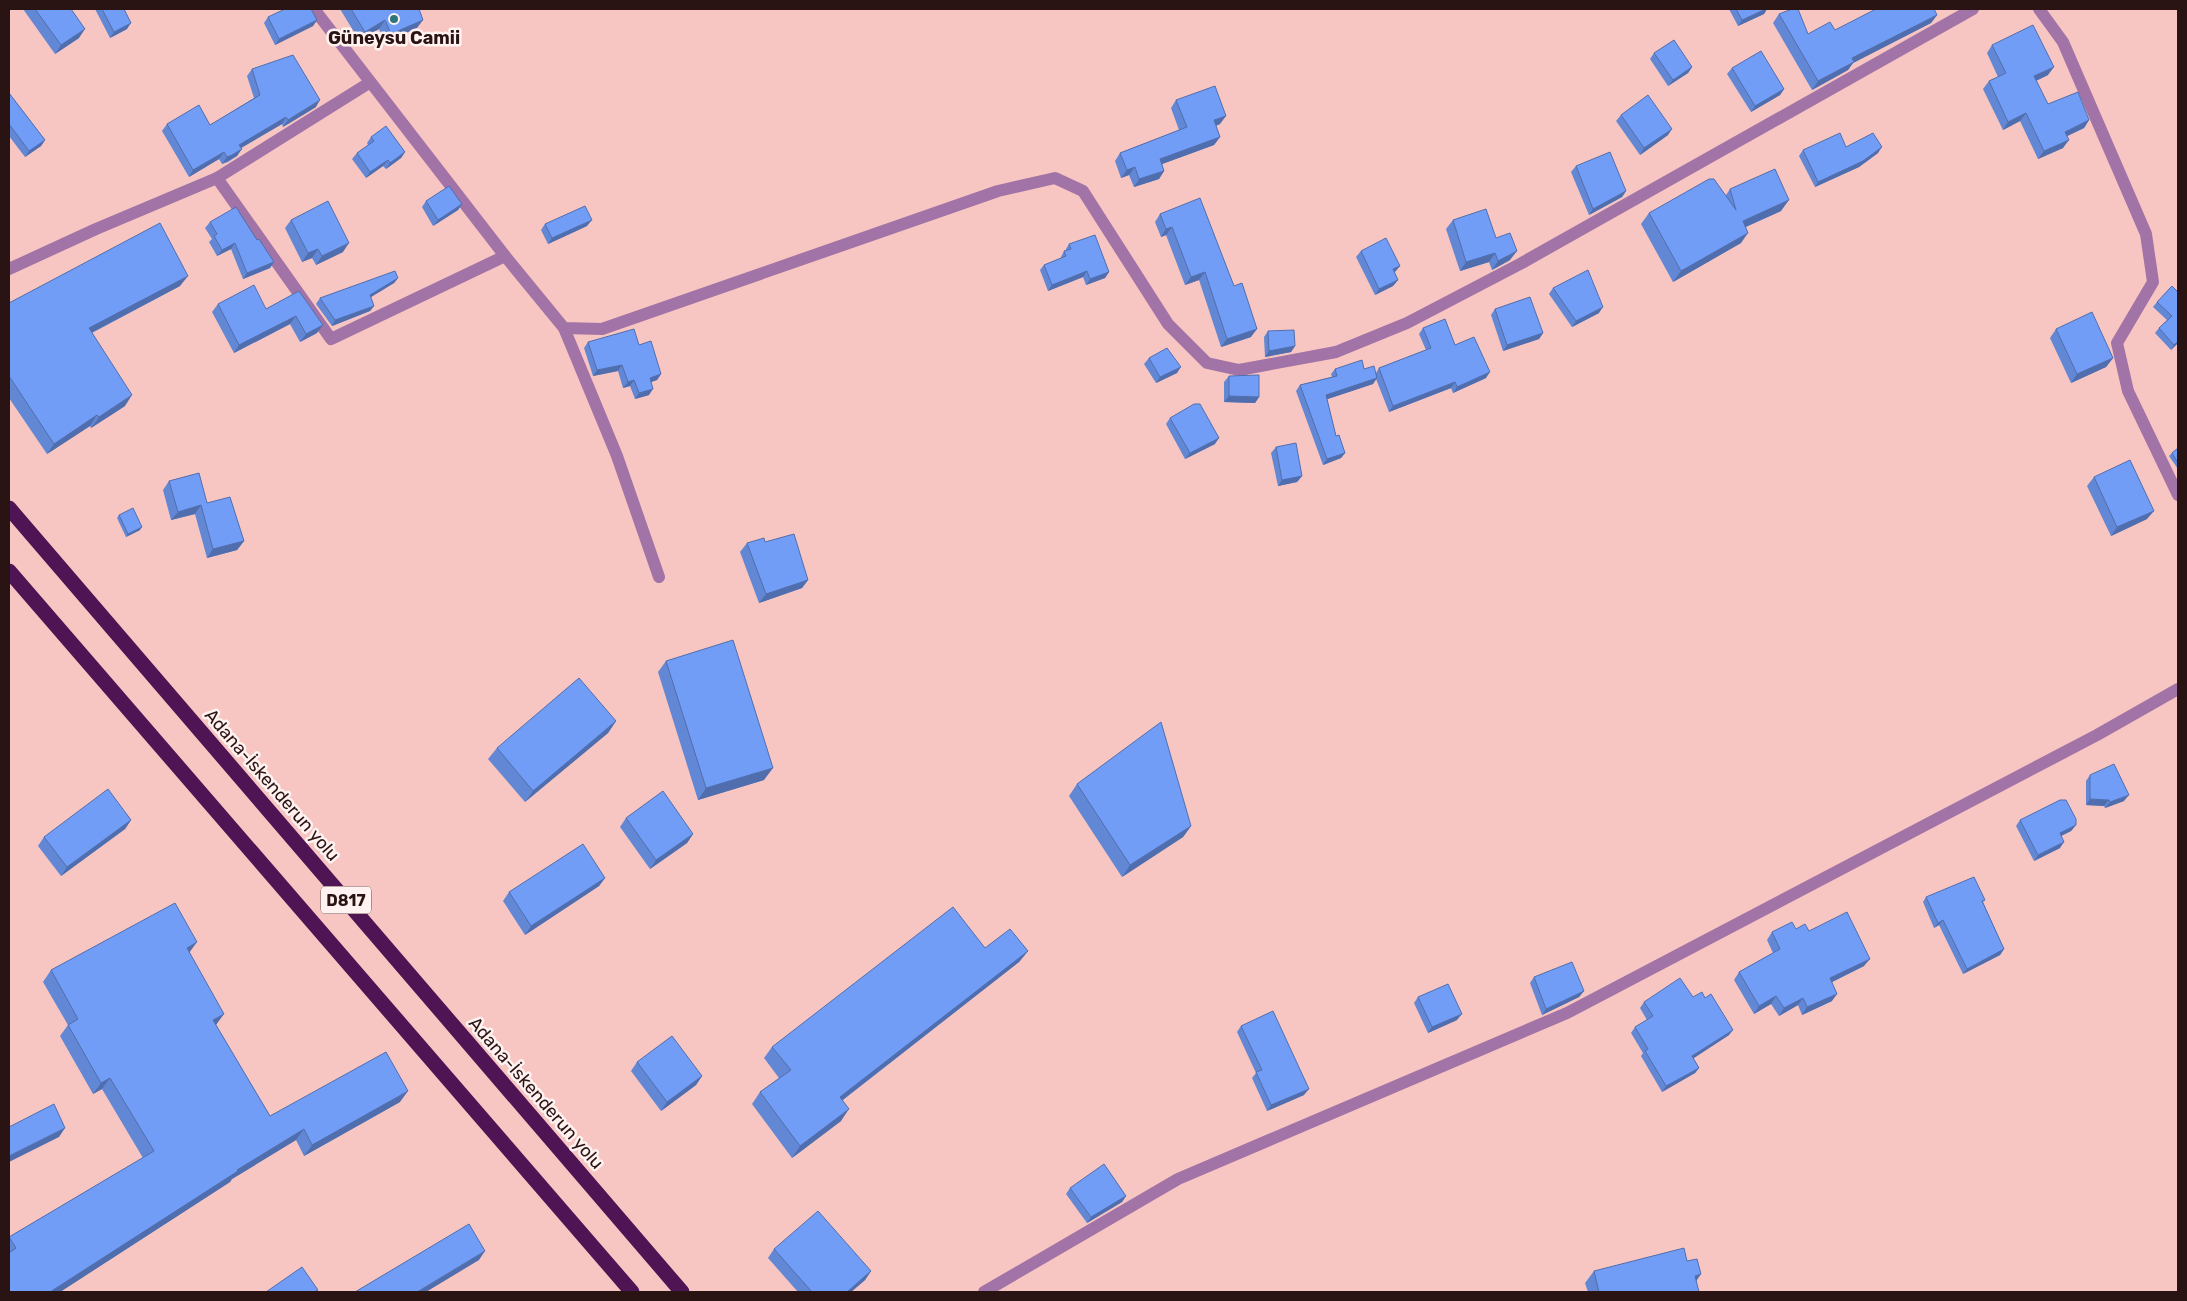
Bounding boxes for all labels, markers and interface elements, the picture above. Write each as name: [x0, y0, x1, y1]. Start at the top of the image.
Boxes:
marker: Güneysu Camii: [388, 13, 400, 25]
place label: Güneysu Camii: [328, 27, 460, 49]
street label: Adana-İskenderun yolu: [200, 704, 344, 866]
road number: D817: [321, 886, 371, 914]
street label: Adana-İskenderun yolu: [464, 1012, 608, 1174]

